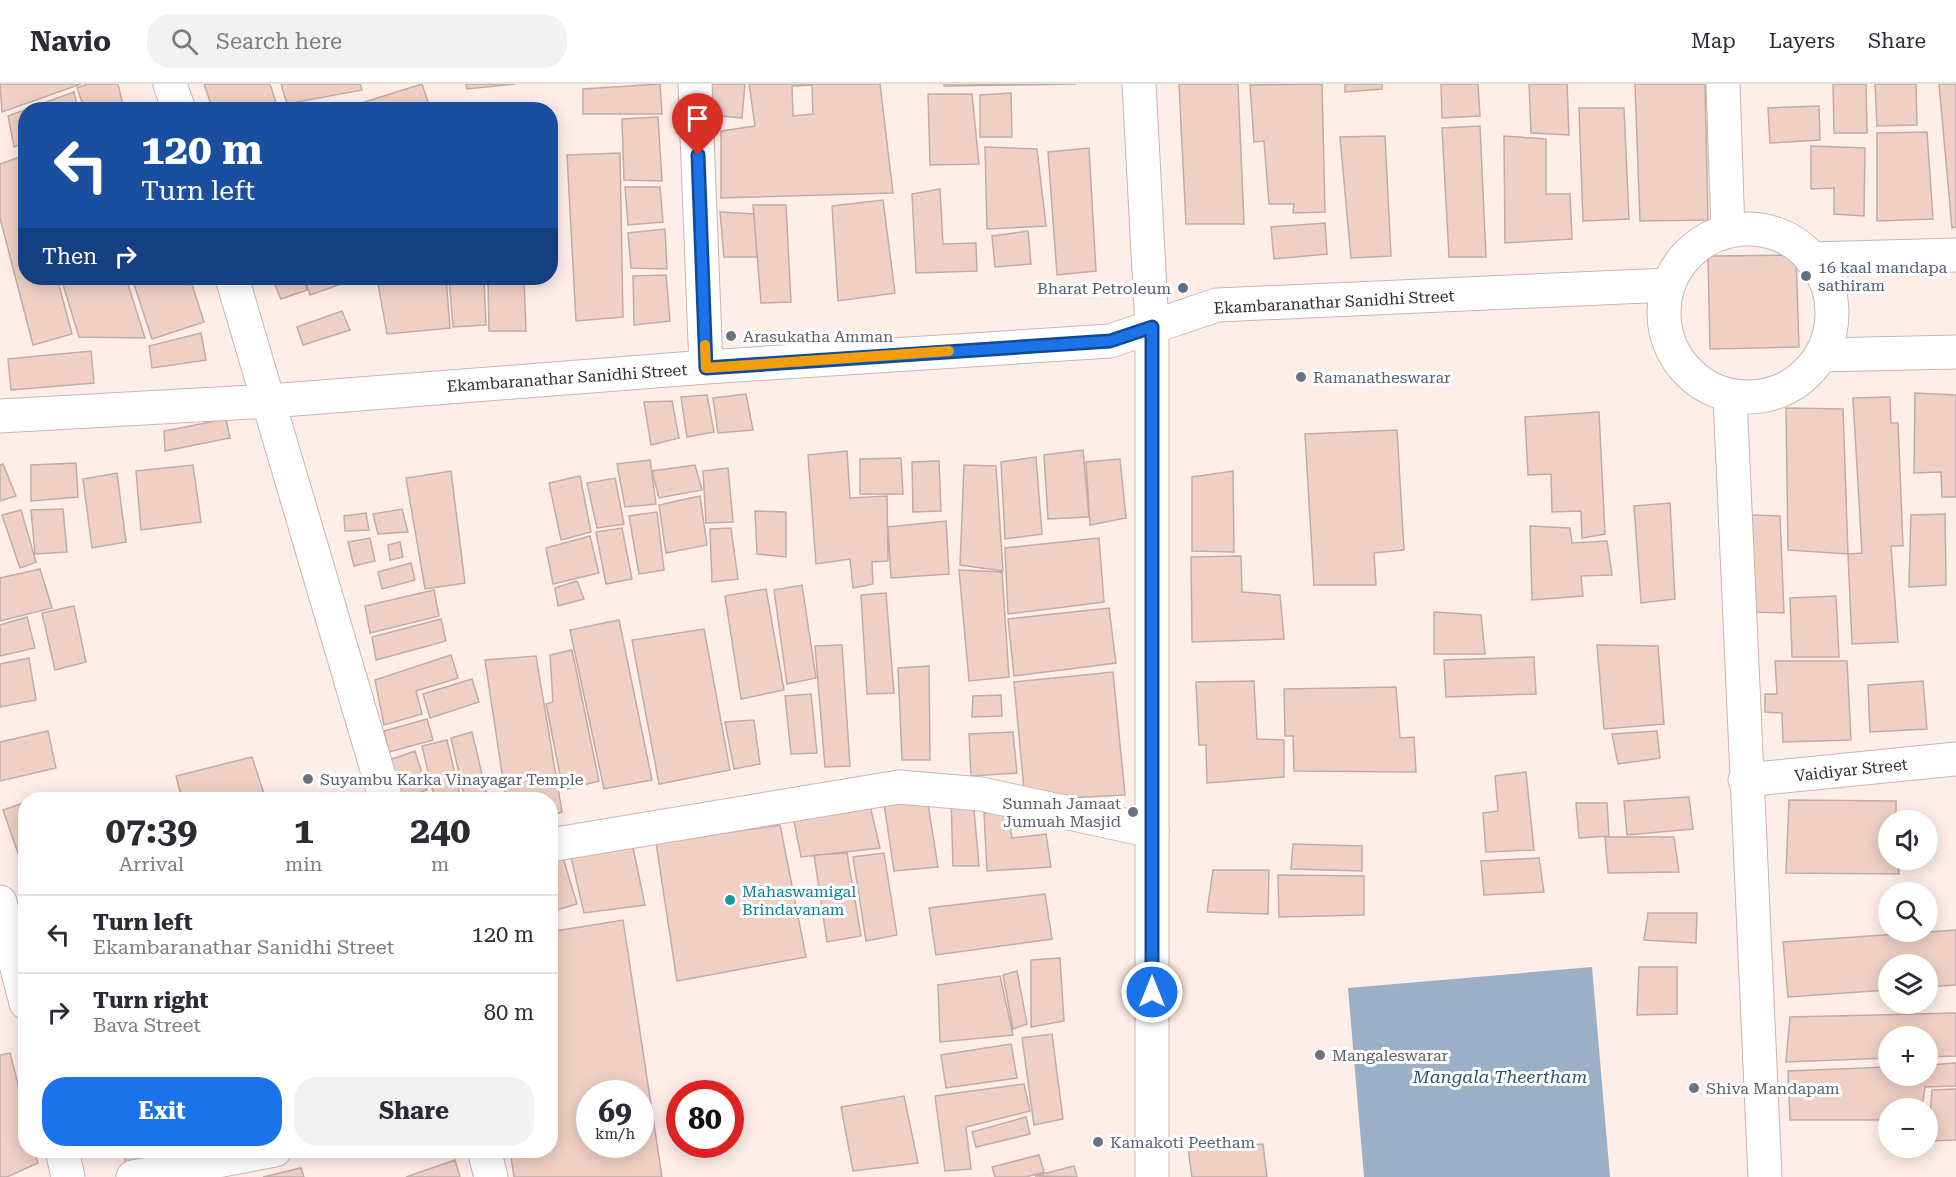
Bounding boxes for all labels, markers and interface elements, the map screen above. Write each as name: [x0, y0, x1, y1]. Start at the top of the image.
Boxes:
search box: [147, 14, 567, 68]
text: Navio: [30, 25, 111, 58]
icon: search: [168, 25, 201, 58]
text: Search here: [216, 29, 342, 54]
text: Map: [1691, 29, 1736, 53]
text: Layers: [1769, 29, 1835, 53]
text: Share: [1868, 29, 1926, 53]
pin: [672, 93, 723, 155]
icon: arrive: [681, 102, 714, 135]
text: 120 m: [141, 125, 263, 174]
icon: left: [42, 126, 120, 204]
text: Turn left: [141, 175, 255, 207]
icon: right: [109, 240, 142, 273]
text: Then: [42, 244, 97, 269]
place label: 16 kaal mandapa sathiram: [1818, 258, 1948, 295]
marker: 16 kaal mandapa sathiram: [1799, 269, 1813, 283]
place label: Bharat Petroleum: [1037, 279, 1171, 298]
marker: Bharat Petroleum: [1176, 281, 1190, 295]
street label: Ekambaranathar Sanidhi Street: [1213, 286, 1455, 318]
place label: Arasukatha Amman: [743, 327, 893, 346]
marker: Arasukatha Amman: [724, 329, 738, 343]
street label: Ekambaranathar Sanidhi Street: [446, 360, 688, 396]
place label: Ramanatheswarar: [1313, 368, 1451, 387]
marker: Ramanatheswarar: [1294, 370, 1308, 384]
street label: Vaidiyar Street: [1794, 755, 1909, 785]
place label: Suyambu Karka Vinayagar Temple: [320, 770, 584, 789]
marker: Suyambu Karka Vinayagar Temple: [301, 772, 315, 786]
place label: Sunnah Jamaat Jumuah Masjid: [1002, 794, 1121, 831]
marker: Sunnah Jamaat Jumuah Masjid: [1126, 805, 1140, 819]
text: 07:39: [106, 810, 197, 852]
text: 1: [294, 810, 314, 852]
text: 240: [410, 810, 470, 852]
map controls: [1878, 810, 1938, 1158]
button: sound: [1878, 810, 1938, 870]
text: Arrival: [119, 852, 184, 876]
text: min: [285, 852, 322, 876]
text: m: [431, 852, 449, 876]
place label: Mahaswamigal Brindavanam: [742, 882, 856, 919]
button: search: [1878, 882, 1938, 942]
marker: Mahaswamigal Brindavanam: [723, 893, 737, 907]
text: Turn left: [93, 910, 193, 935]
icon: left: [42, 918, 75, 951]
text: 120 m: [471, 922, 534, 947]
text: Ekambaranathar Sanidhi Street: [93, 935, 394, 959]
button: layers: [1878, 954, 1938, 1014]
position arrow: [1120, 960, 1184, 1024]
text: Turn right: [93, 988, 208, 1013]
icon: right: [42, 996, 75, 1029]
text: 80 m: [484, 1000, 534, 1025]
text: Bava Street: [93, 1013, 201, 1037]
button: +: [1878, 1026, 1938, 1086]
place label: Mangaleswarar: [1332, 1046, 1449, 1065]
marker: Mangaleswarar: [1313, 1048, 1327, 1062]
water label: Mangala Theertham: [1412, 1066, 1587, 1087]
button: Exit: [42, 1077, 282, 1146]
button: Share: [294, 1077, 534, 1146]
place label: Shiva Mandapam: [1706, 1079, 1840, 1098]
speed limit sign: 80: [666, 1080, 744, 1158]
marker: Shiva Mandapam: [1687, 1081, 1701, 1095]
text: 69: [598, 1094, 632, 1129]
button: −: [1878, 1098, 1938, 1158]
text: km/h: [595, 1125, 635, 1143]
place label: Kamakoti Peetham: [1110, 1133, 1256, 1152]
marker: Kamakoti Peetham: [1091, 1135, 1105, 1149]

